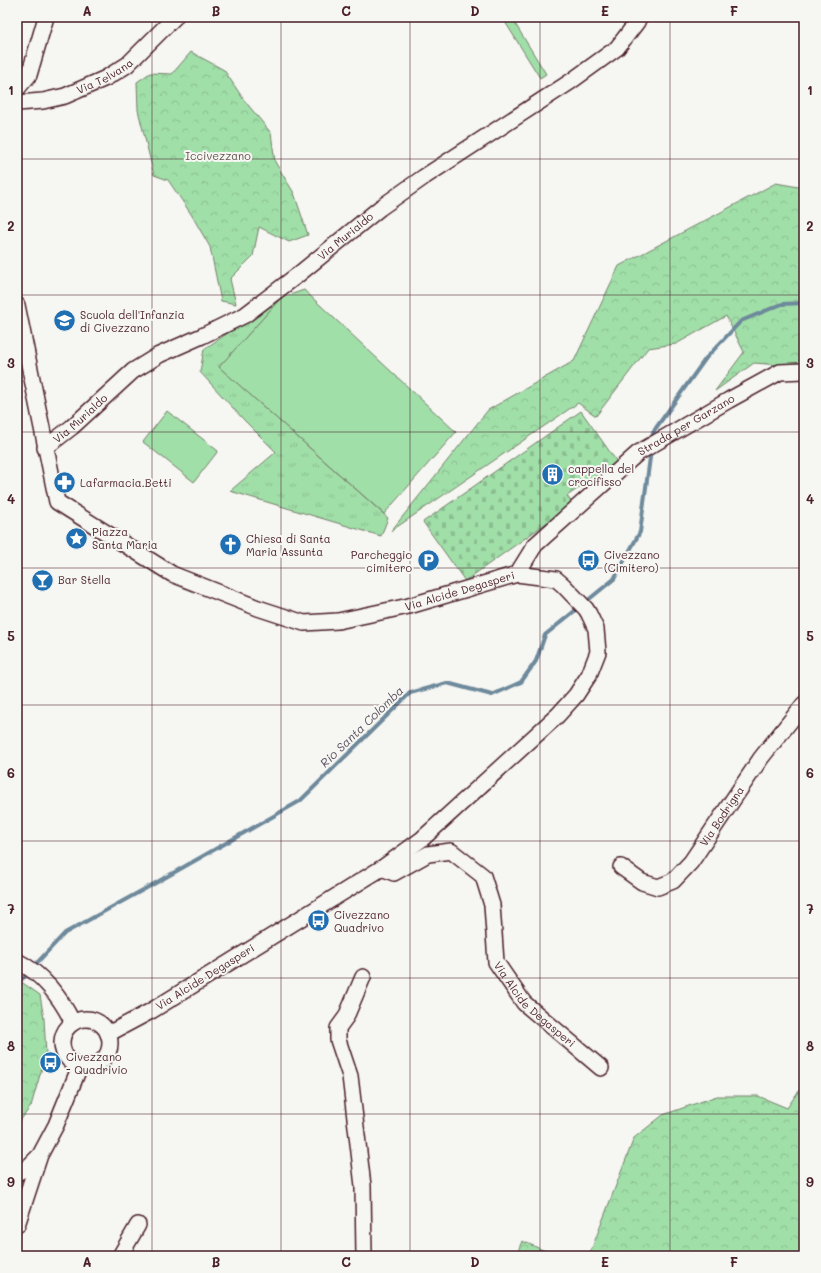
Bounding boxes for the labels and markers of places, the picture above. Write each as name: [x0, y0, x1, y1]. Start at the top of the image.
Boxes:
place label: Scuola dell'Infanzia di Civezzano: [80, 307, 185, 335]
school or university icon: Scuola dell'Infanzia di Civezzano: [52, 308, 78, 334]
place label: cappella del crocifisso: [568, 461, 634, 489]
building icon: cappella del crocifisso: [540, 462, 566, 488]
pharmacy icon: Lafarmacia.Betti: [51, 470, 77, 496]
place label: Lafarmacia.Betti: [80, 475, 172, 490]
place label: Piazza Santa Maria: [92, 524, 158, 552]
place icon: Piazza Santa Maria: [64, 525, 90, 551]
place label: Chiesa di Santa Maria Assunta: [246, 531, 331, 559]
church icon: Chiesa di Santa Maria Assunta: [217, 532, 243, 558]
place label: Parcheggio cimitero: [351, 547, 412, 575]
place label: Civezzano (Cimitero): [604, 547, 660, 575]
parking icon: Parcheggio cimitero: [415, 548, 441, 574]
bus stop icon: Civezzano (Cimitero): [575, 548, 601, 574]
bar icon: Bar Stella: [30, 567, 56, 593]
place label: Bar Stella: [58, 572, 111, 587]
place label: Civezzano Quadrivo: [334, 907, 390, 935]
bus stop icon: Civezzano Quadrivo: [305, 908, 331, 934]
place label: Civezzano - Quadrivio: [66, 1049, 128, 1077]
bus stop icon: Civezzano - Quadrivio: [37, 1050, 63, 1076]

